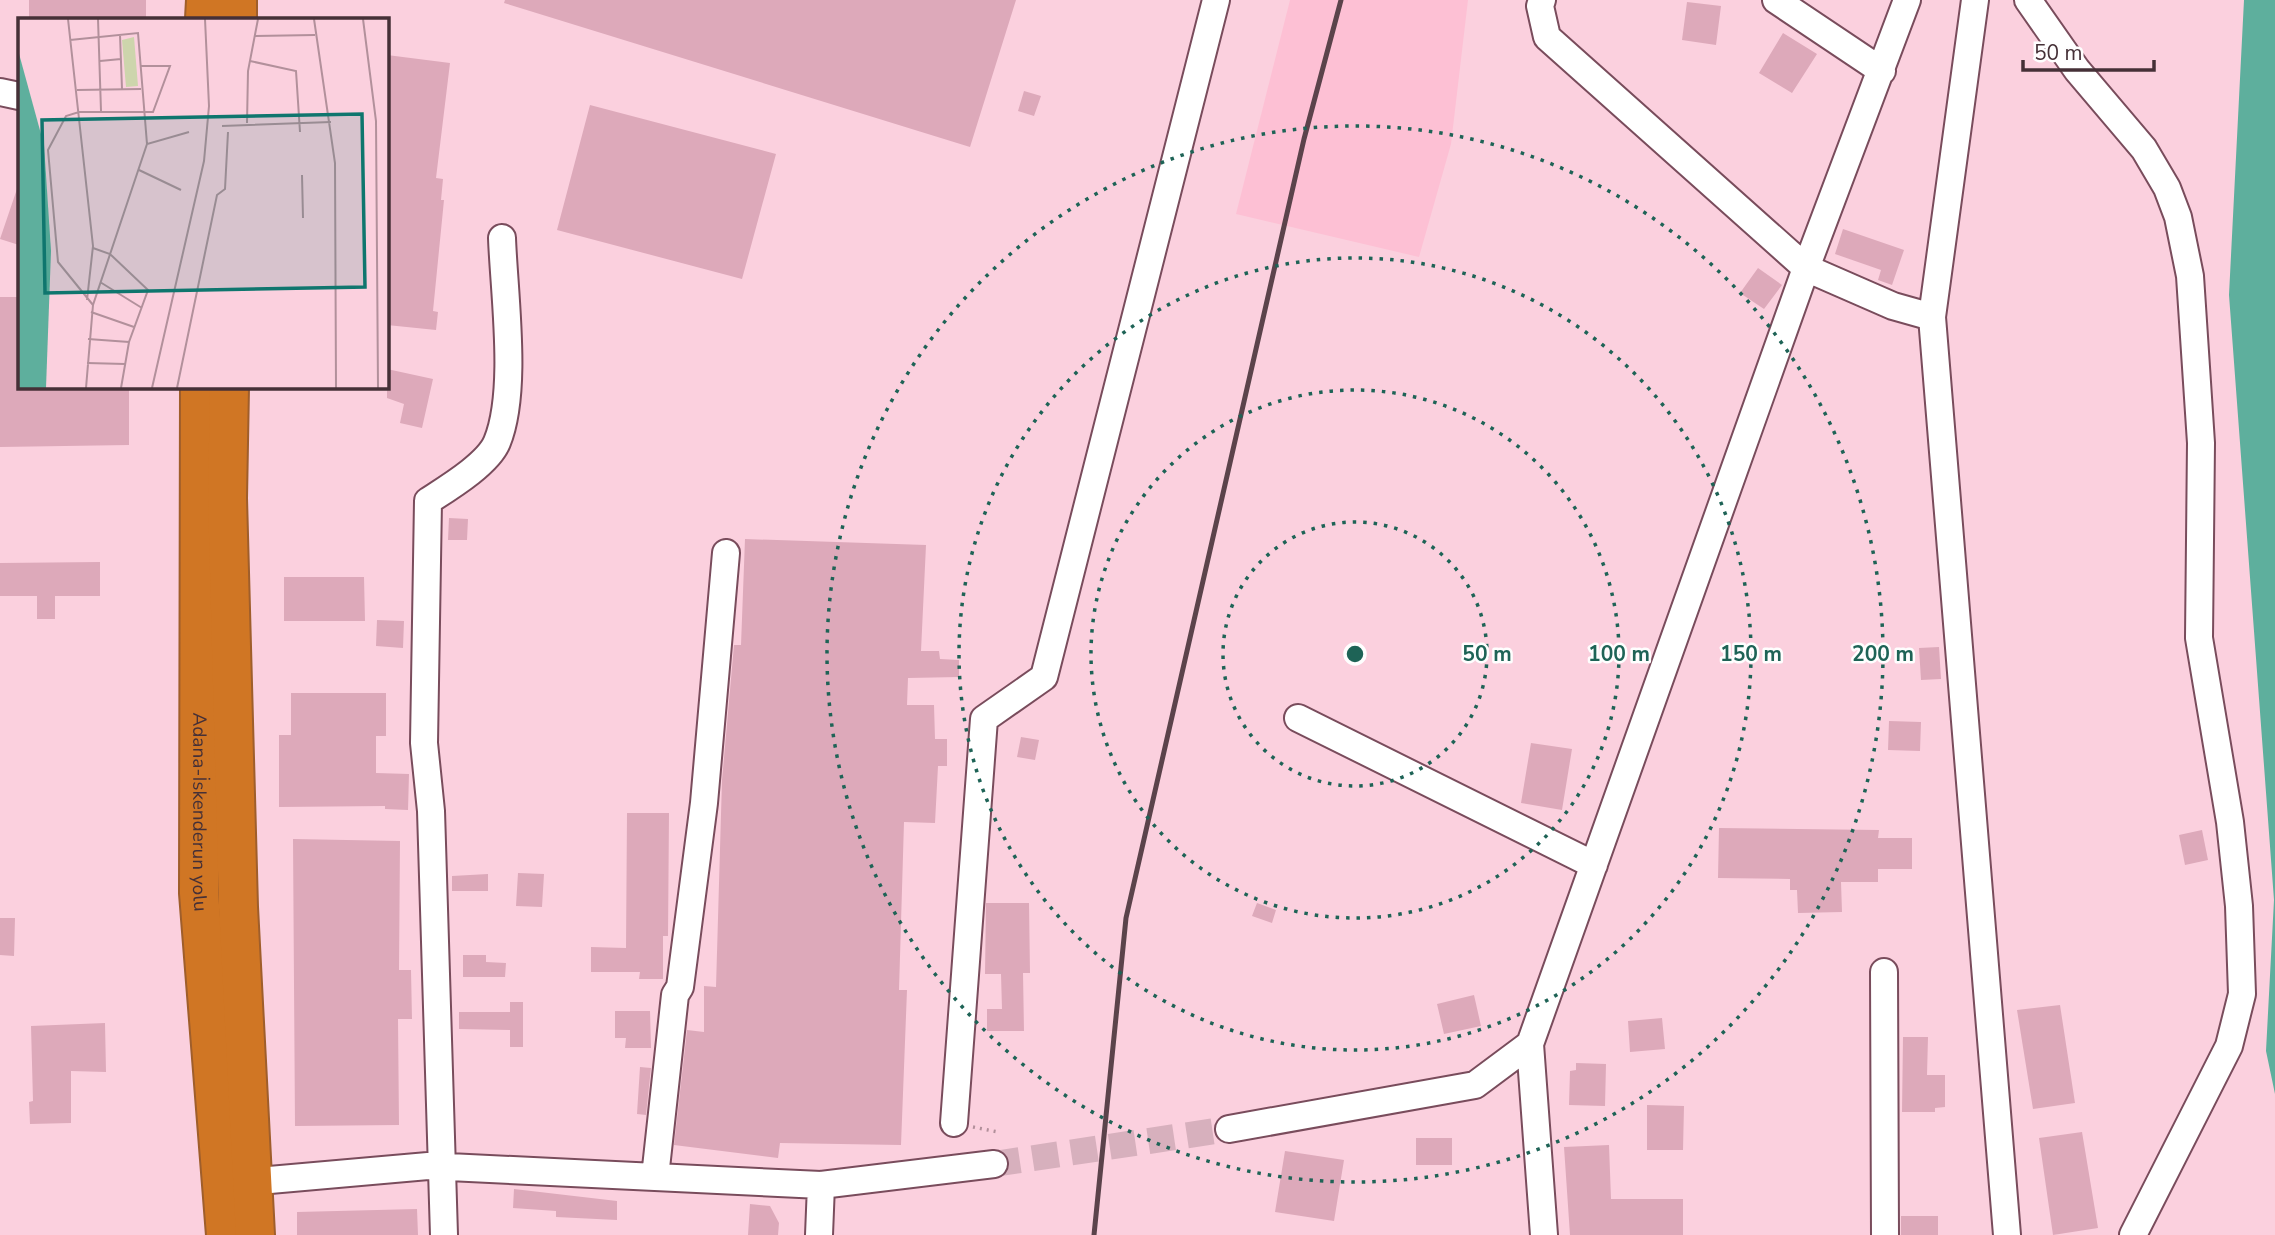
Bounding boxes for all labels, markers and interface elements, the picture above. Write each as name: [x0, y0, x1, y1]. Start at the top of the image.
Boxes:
inset map: [18, 18, 388, 388]
scale bar: [2023, 28, 2154, 72]
text: 50 m: [2034, 39, 2083, 67]
text: 50 m: [1462, 640, 1512, 668]
text: 100 m: [1588, 640, 1650, 668]
text: 150 m: [1720, 640, 1782, 668]
text: 200 m: [1852, 640, 1914, 668]
centre of rings: [1343, 642, 1367, 666]
street label: Adana-İskenderun yolu: [186, 713, 213, 912]

